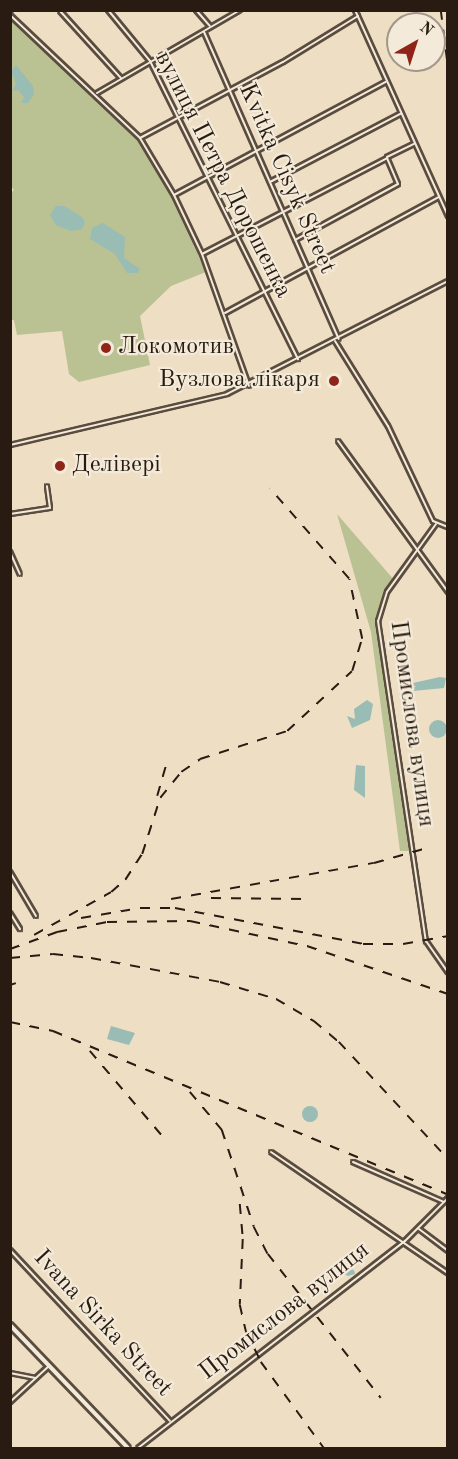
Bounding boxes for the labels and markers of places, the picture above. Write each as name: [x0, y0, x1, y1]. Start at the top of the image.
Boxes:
place label: Локомотив: [118, 334, 234, 362]
marker: Локомотив: [99, 341, 113, 355]
place label: Вузлова лікаря: [159, 367, 320, 395]
marker: Вузлова лікаря: [325, 372, 343, 390]
place label: Делівері: [72, 452, 161, 480]
marker: Делівері: [53, 459, 67, 473]

